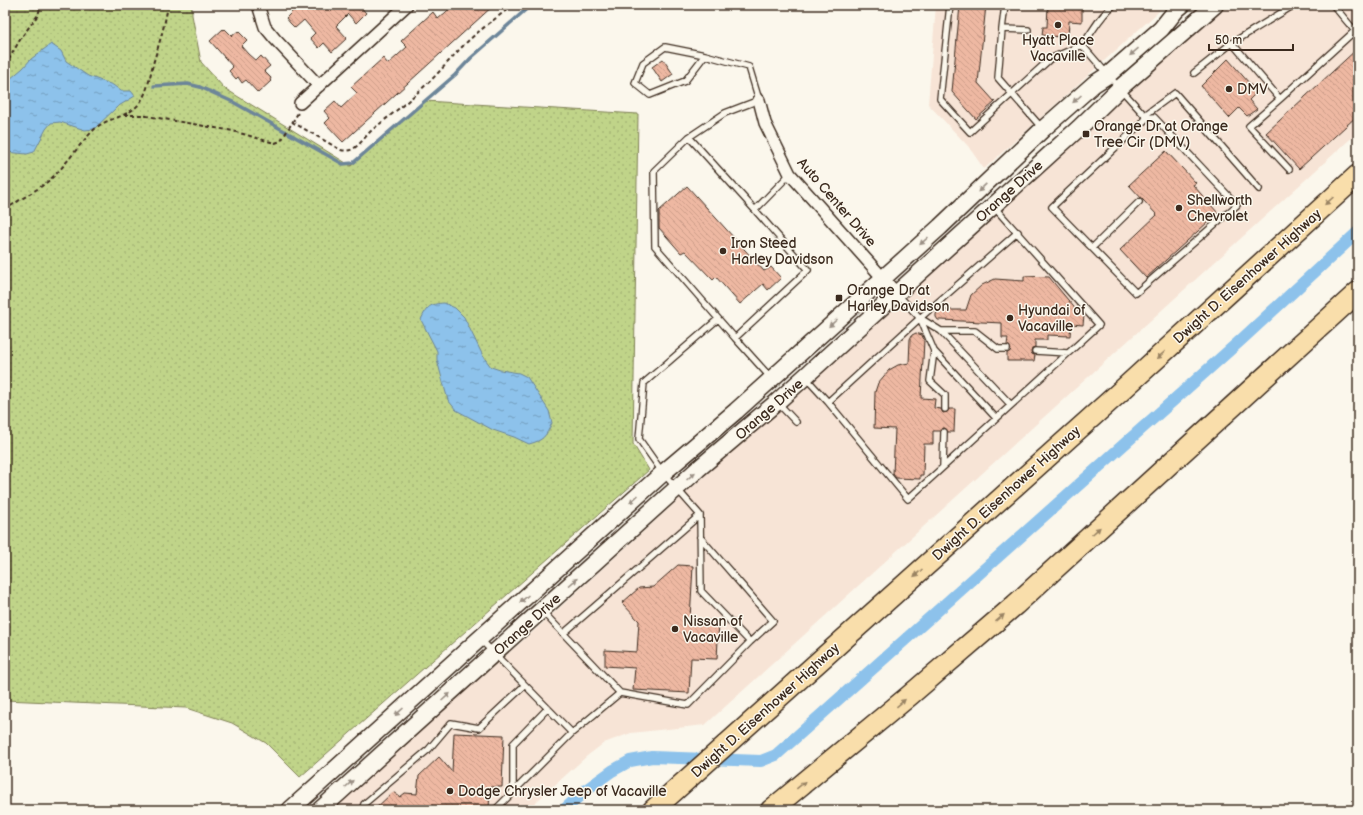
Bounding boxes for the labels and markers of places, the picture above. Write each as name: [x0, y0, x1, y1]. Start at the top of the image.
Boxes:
marker: Hyatt Place Vacaville: [1053, 20, 1063, 30]
place label: Hyatt Place Vacaville: [1022, 32, 1094, 65]
place label: DMV: [1237, 81, 1268, 98]
marker: DMV: [1224, 84, 1234, 94]
place label: Orange Dr at Orange Tree Cir (DMV): [1094, 118, 1228, 151]
marker: Orange Dr at Orange Tree Cir (DMV): [1081, 129, 1091, 139]
place label: Shellworth Chevrolet: [1187, 192, 1253, 225]
marker: Shellworth Chevrolet: [1174, 203, 1184, 213]
place label: Iron Steed Harley Davidson: [731, 235, 833, 268]
marker: Iron Steed Harley Davidson: [718, 246, 728, 256]
place label: Orange Dr at Harley Davidson: [847, 282, 949, 315]
marker: Orange Dr at Harley Davidson: [834, 293, 844, 303]
place label: Hyundai of Vacaville: [1018, 302, 1086, 335]
marker: Hyundai of Vacaville: [1005, 313, 1015, 323]
place label: Nissan of Vacaville: [683, 613, 743, 646]
marker: Nissan of Vacaville: [670, 624, 680, 634]
place label: Dodge Chrysler Jeep of Vacaville: [458, 783, 667, 800]
marker: Dodge Chrysler Jeep of Vacaville: [445, 786, 455, 796]

